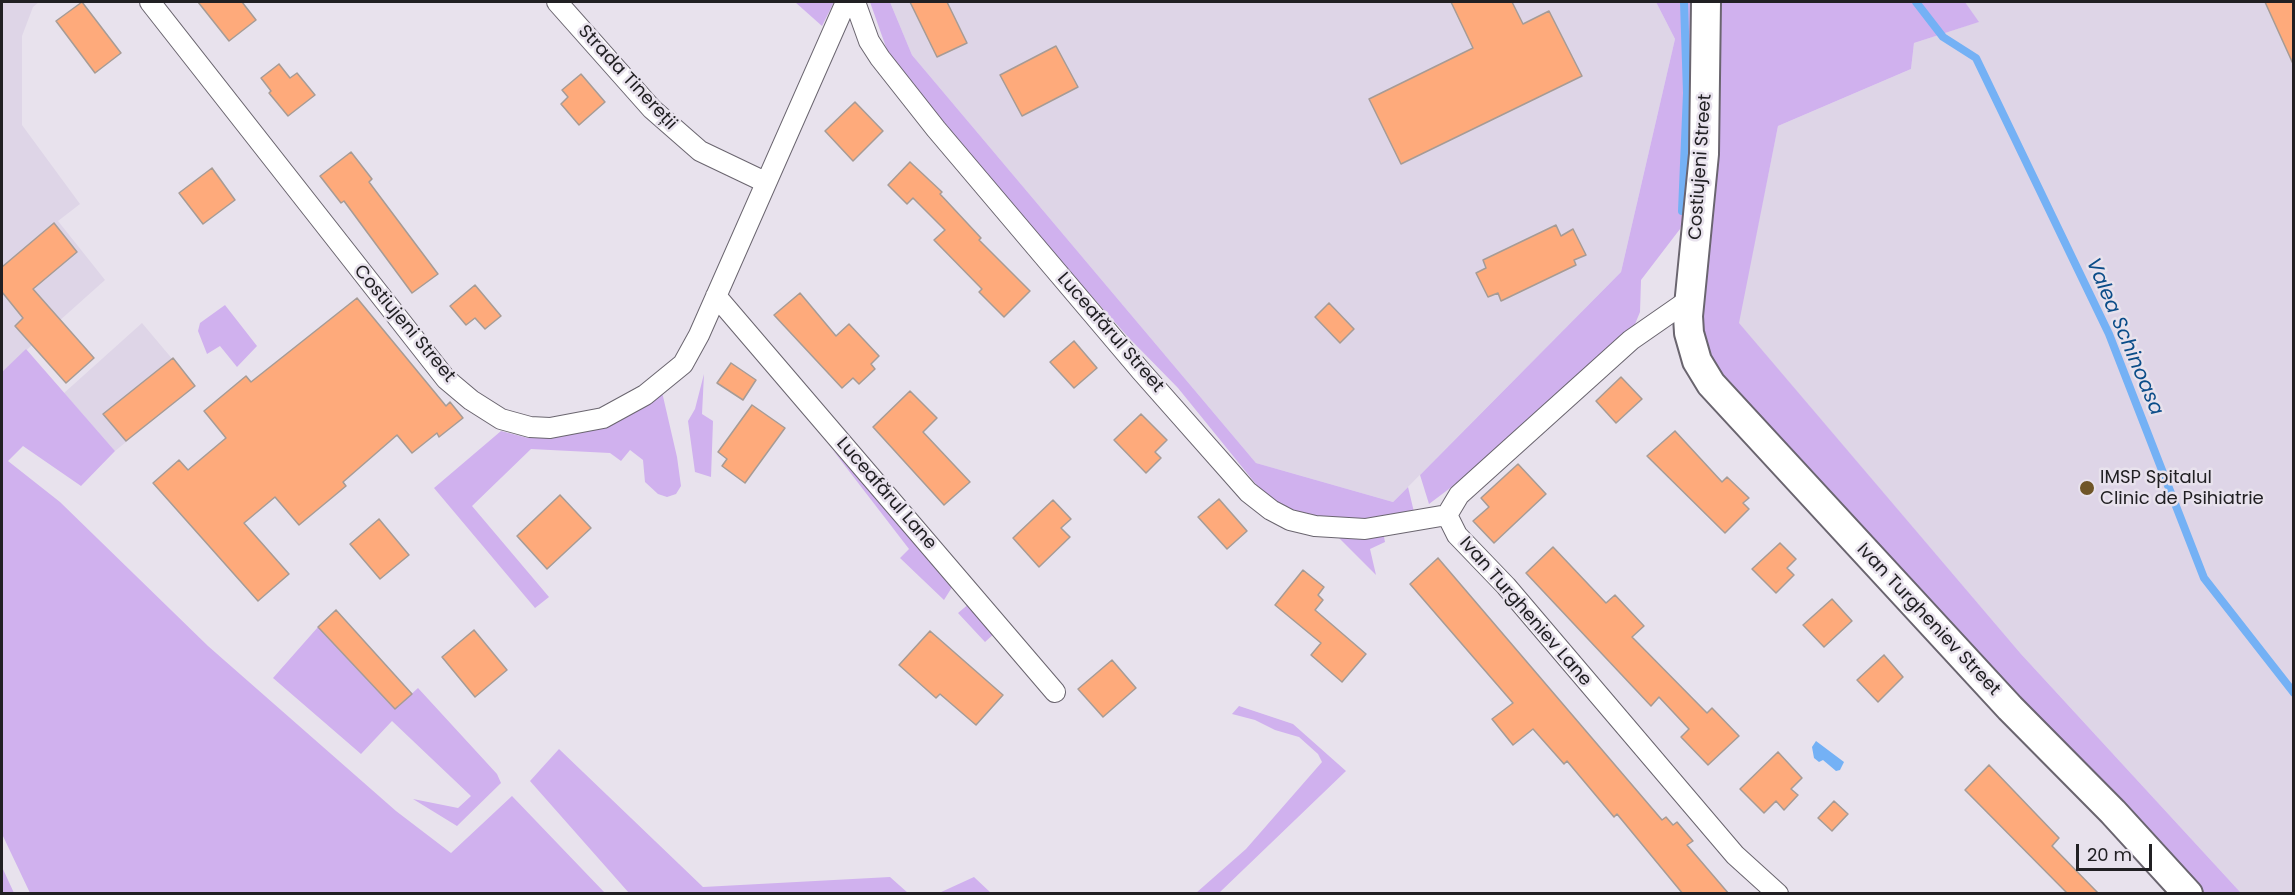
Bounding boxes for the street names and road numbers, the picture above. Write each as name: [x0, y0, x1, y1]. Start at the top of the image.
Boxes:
street label: Strada Tinereții: [573, 21, 681, 135]
street label: Costiujeni Street: [1685, 93, 1717, 241]
street label: Costiujeni Street: [349, 261, 459, 387]
street label: Luceafărul Street: [1052, 269, 1168, 397]
street label: Luceafărul Lane: [831, 433, 941, 555]
street label: Ivan Turgheniev Lane: [1454, 533, 1596, 691]
street label: Ivan Turgheniev Street: [1852, 539, 2004, 701]

